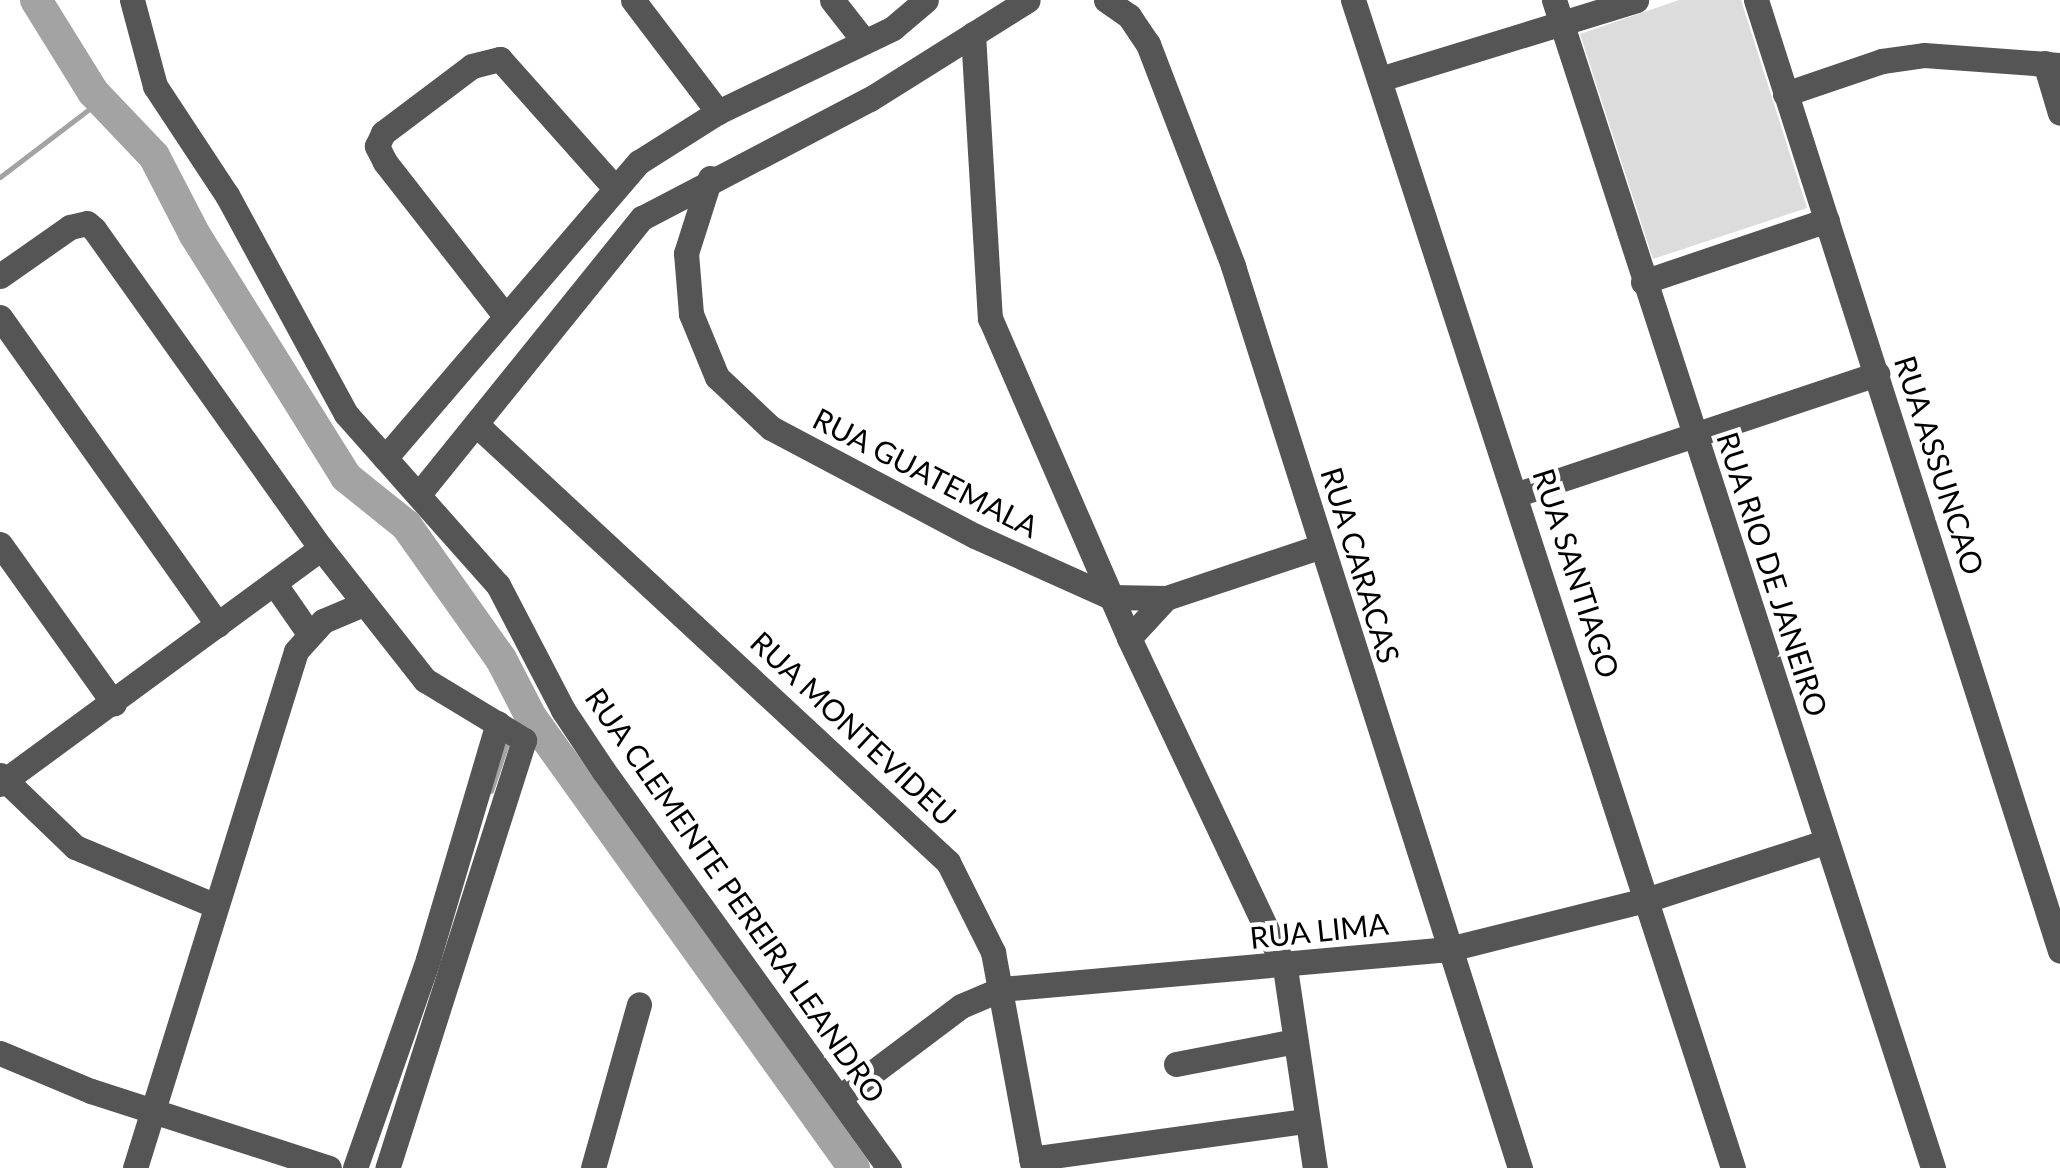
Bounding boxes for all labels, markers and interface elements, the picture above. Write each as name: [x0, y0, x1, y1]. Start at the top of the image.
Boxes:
street label: RUA ASSUNCAO: [1887, 350, 1993, 580]
street label: RUA GUATEMALA: [807, 399, 1045, 545]
street label: RUA RIO DE JANEIRO: [1710, 426, 1836, 722]
street label: RUA CARACAS: [1314, 462, 1408, 668]
street label: RUA SANTIAGO: [1526, 463, 1628, 683]
street label: RUA MONTEVIDEU: [743, 623, 965, 833]
street label: RUA CLEMENTE PEREIRA LEANDRO: [578, 680, 894, 1110]
street label: RUA LIMA: [1247, 905, 1391, 955]

